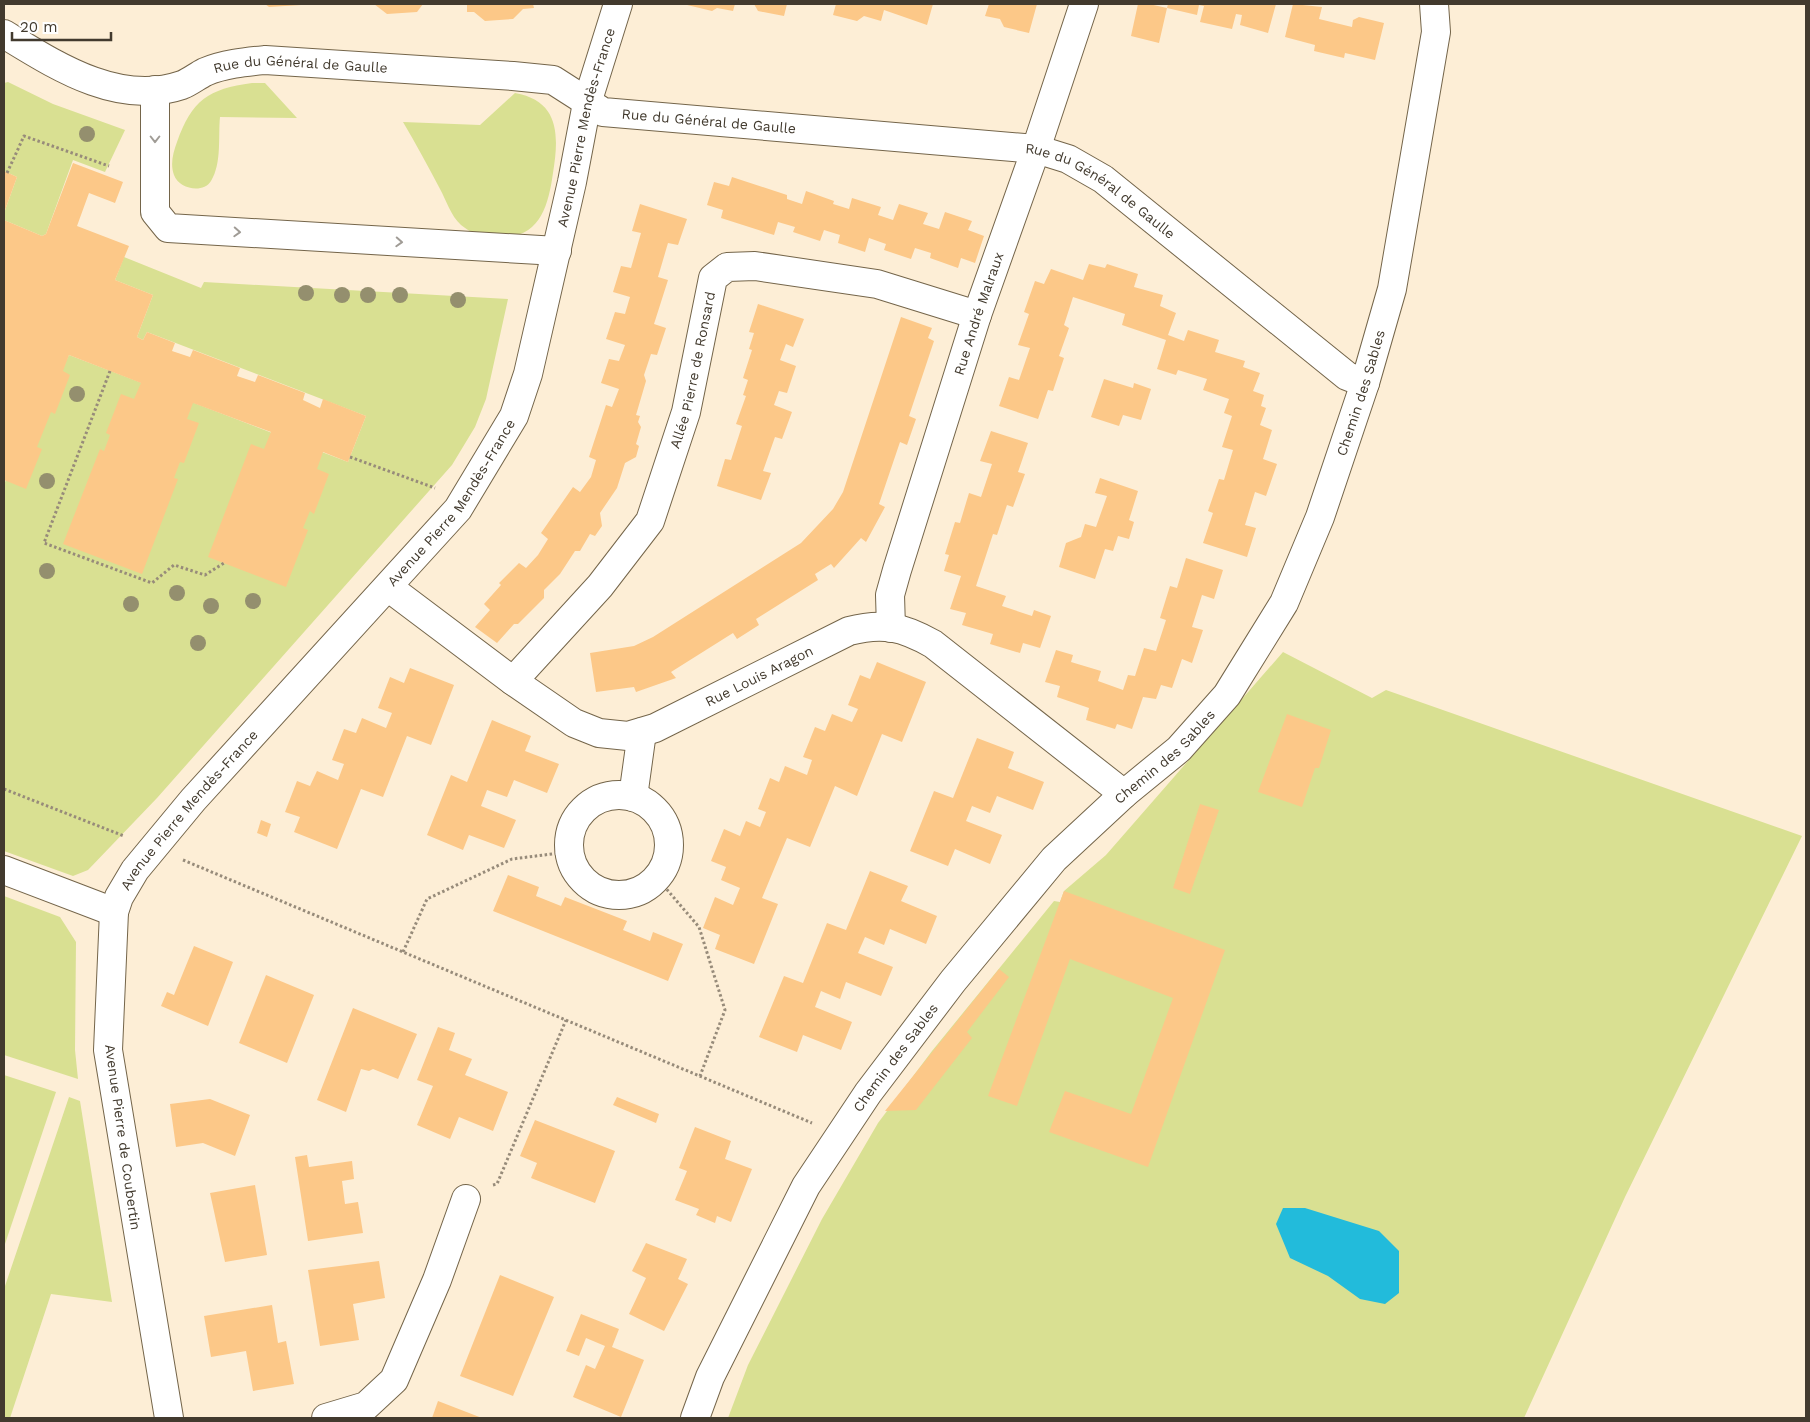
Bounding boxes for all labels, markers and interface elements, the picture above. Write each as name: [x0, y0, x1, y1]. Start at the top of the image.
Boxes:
scale bar: [12, 10, 111, 42]
text: 20 m: [20, 18, 58, 36]
street label: Avenue Pierre Mendès-France: [554, 26, 618, 229]
street label: Rue du Général de Gaulle: [212, 52, 388, 76]
street label: Rue du Général de Gaulle: [621, 106, 797, 136]
one-way arrow: [150, 136, 160, 143]
street label: Rue du Général de Gaulle: [1025, 140, 1178, 242]
one-way arrow: [233, 226, 241, 237]
one-way arrow: [395, 236, 403, 247]
street label: Rue André Malraux: [951, 250, 1007, 377]
street label: Allée Pierre de Ronsard: [667, 290, 718, 451]
street label: Chemin des Sables: [1333, 328, 1388, 458]
street label: Avenue Pierre Mendès-France: [384, 416, 518, 589]
street label: Rue Louis Aragon: [702, 642, 816, 710]
street label: Chemin des Sables: [1111, 706, 1218, 807]
street label: Avenue Pierre Mendès-France: [117, 726, 261, 893]
street label: Chemin des Sables: [850, 1000, 941, 1115]
street label: Avenue Pierre de Coubertin: [102, 1043, 144, 1231]

